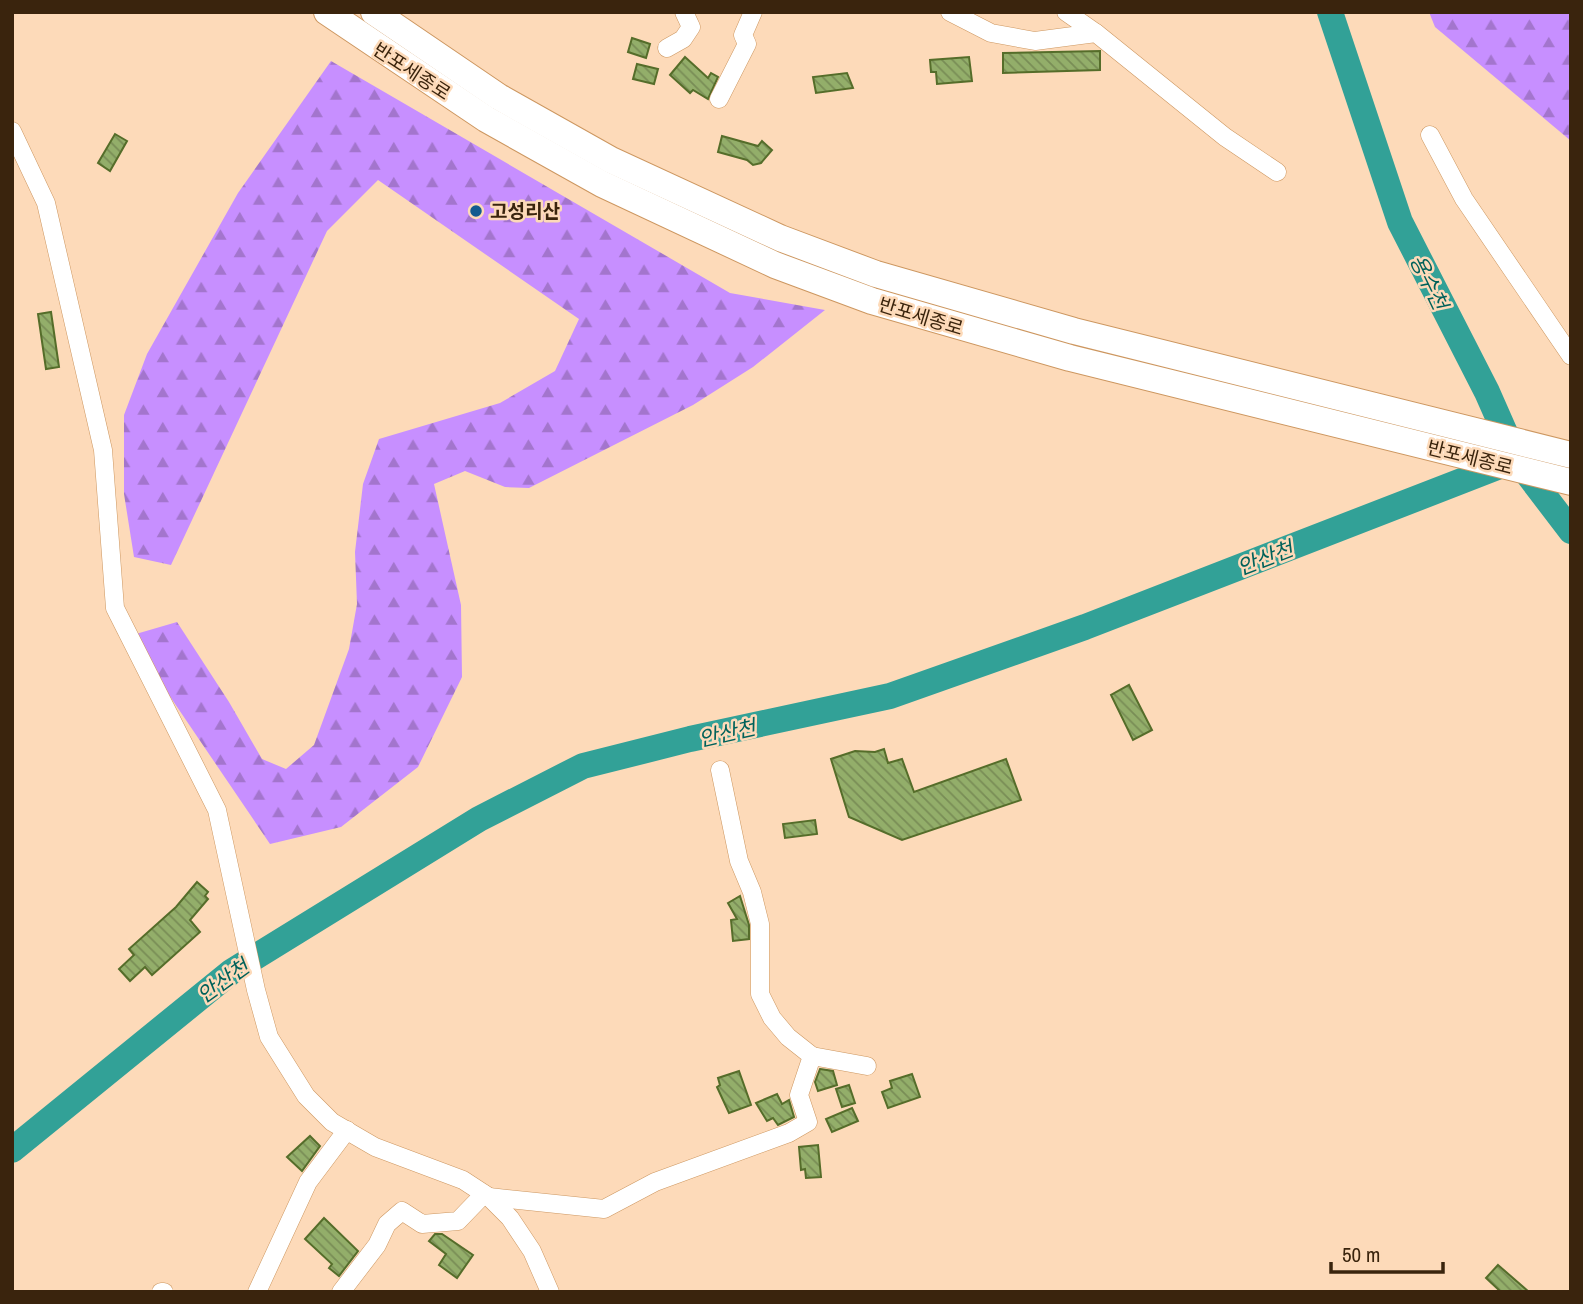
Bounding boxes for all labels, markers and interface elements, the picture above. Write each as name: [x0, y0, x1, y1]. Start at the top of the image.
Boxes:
street label: 반포세종로: [368, 36, 456, 106]
place label: 고성리산: [490, 198, 560, 224]
marker: 고성리산: [468, 203, 484, 219]
water label: 용수천: [1403, 250, 1456, 317]
street label: 반포세종로: [875, 291, 967, 341]
street label: 반포세종로: [1424, 434, 1516, 480]
water label: 안산천: [1233, 533, 1300, 582]
water label: 안산천: [695, 712, 761, 754]
water label: 안산천: [191, 951, 257, 1010]
scale bar: [1331, 1230, 1443, 1274]
text: 50 m: [1342, 1240, 1380, 1269]

